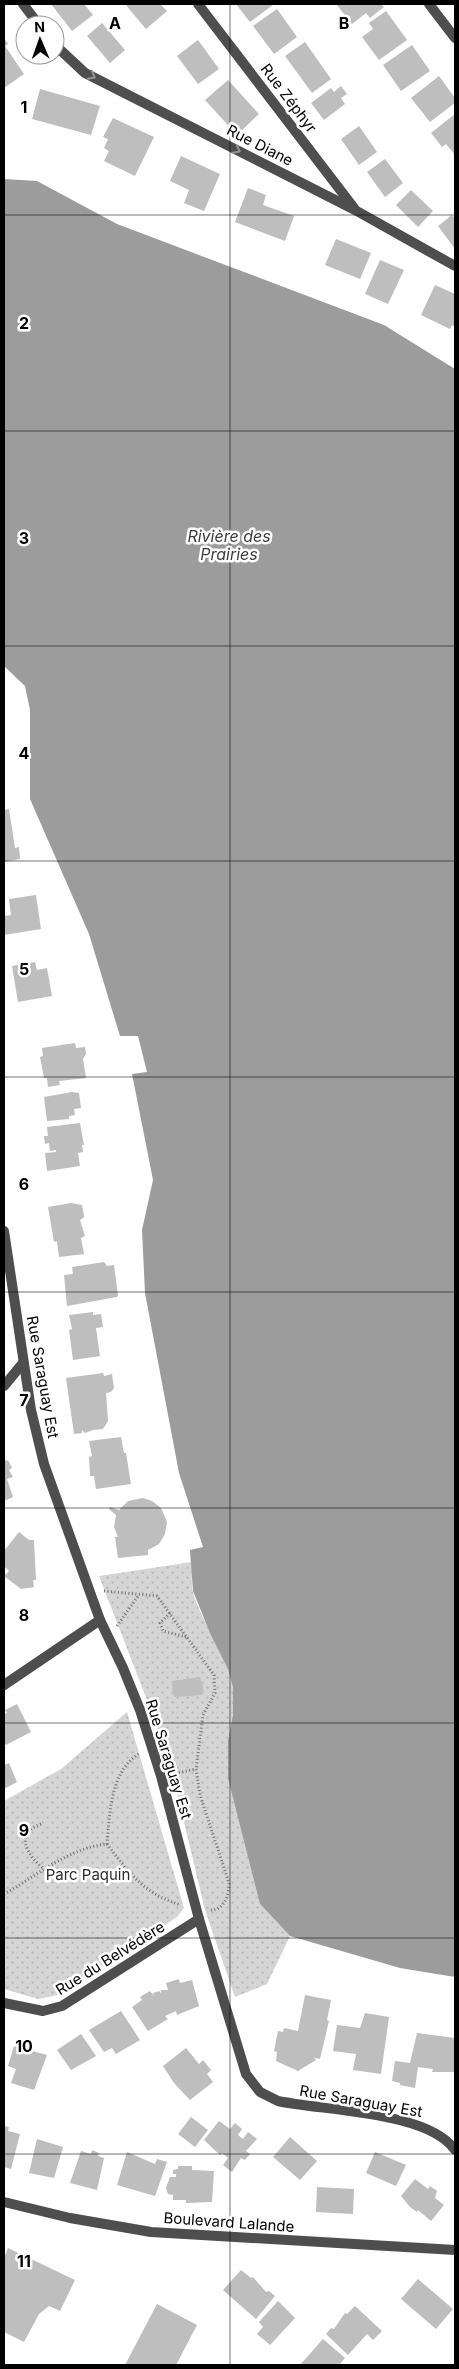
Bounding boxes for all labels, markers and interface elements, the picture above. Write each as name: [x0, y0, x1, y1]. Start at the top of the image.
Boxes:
text: A: [109, 13, 121, 33]
text: B: [339, 13, 349, 33]
north arrow: [15, 15, 65, 65]
text: N: [34, 18, 45, 35]
street label: Rue Zéphyr: [257, 60, 321, 137]
one-way arrow: [87, 70, 96, 80]
text: 1: [21, 97, 27, 117]
street label: Rue Diane: [224, 120, 296, 170]
one-way arrow: [232, 144, 241, 154]
text: 2: [19, 313, 29, 333]
water label: Rivière des Prairies: [187, 526, 271, 564]
text: 3: [19, 528, 29, 548]
text: 4: [19, 743, 30, 763]
text: 5: [19, 959, 29, 979]
text: 6: [19, 1174, 29, 1194]
street label: Rue Saraguay Est: [23, 1314, 63, 1440]
text: 7: [19, 1390, 29, 1410]
text: 8: [19, 1605, 29, 1625]
street label: Rue Saraguay Est: [142, 1697, 196, 1821]
text: 9: [19, 1820, 29, 1840]
park label: Parc Paquin: [46, 1865, 130, 1884]
street label: Rue du Belvédère: [52, 1917, 168, 1999]
text: 10: [15, 2036, 33, 2056]
street label: Rue Saraguay Est: [298, 2081, 424, 2121]
street label: Boulevard Lalande: [163, 2208, 295, 2236]
text: 11: [17, 2251, 31, 2271]

